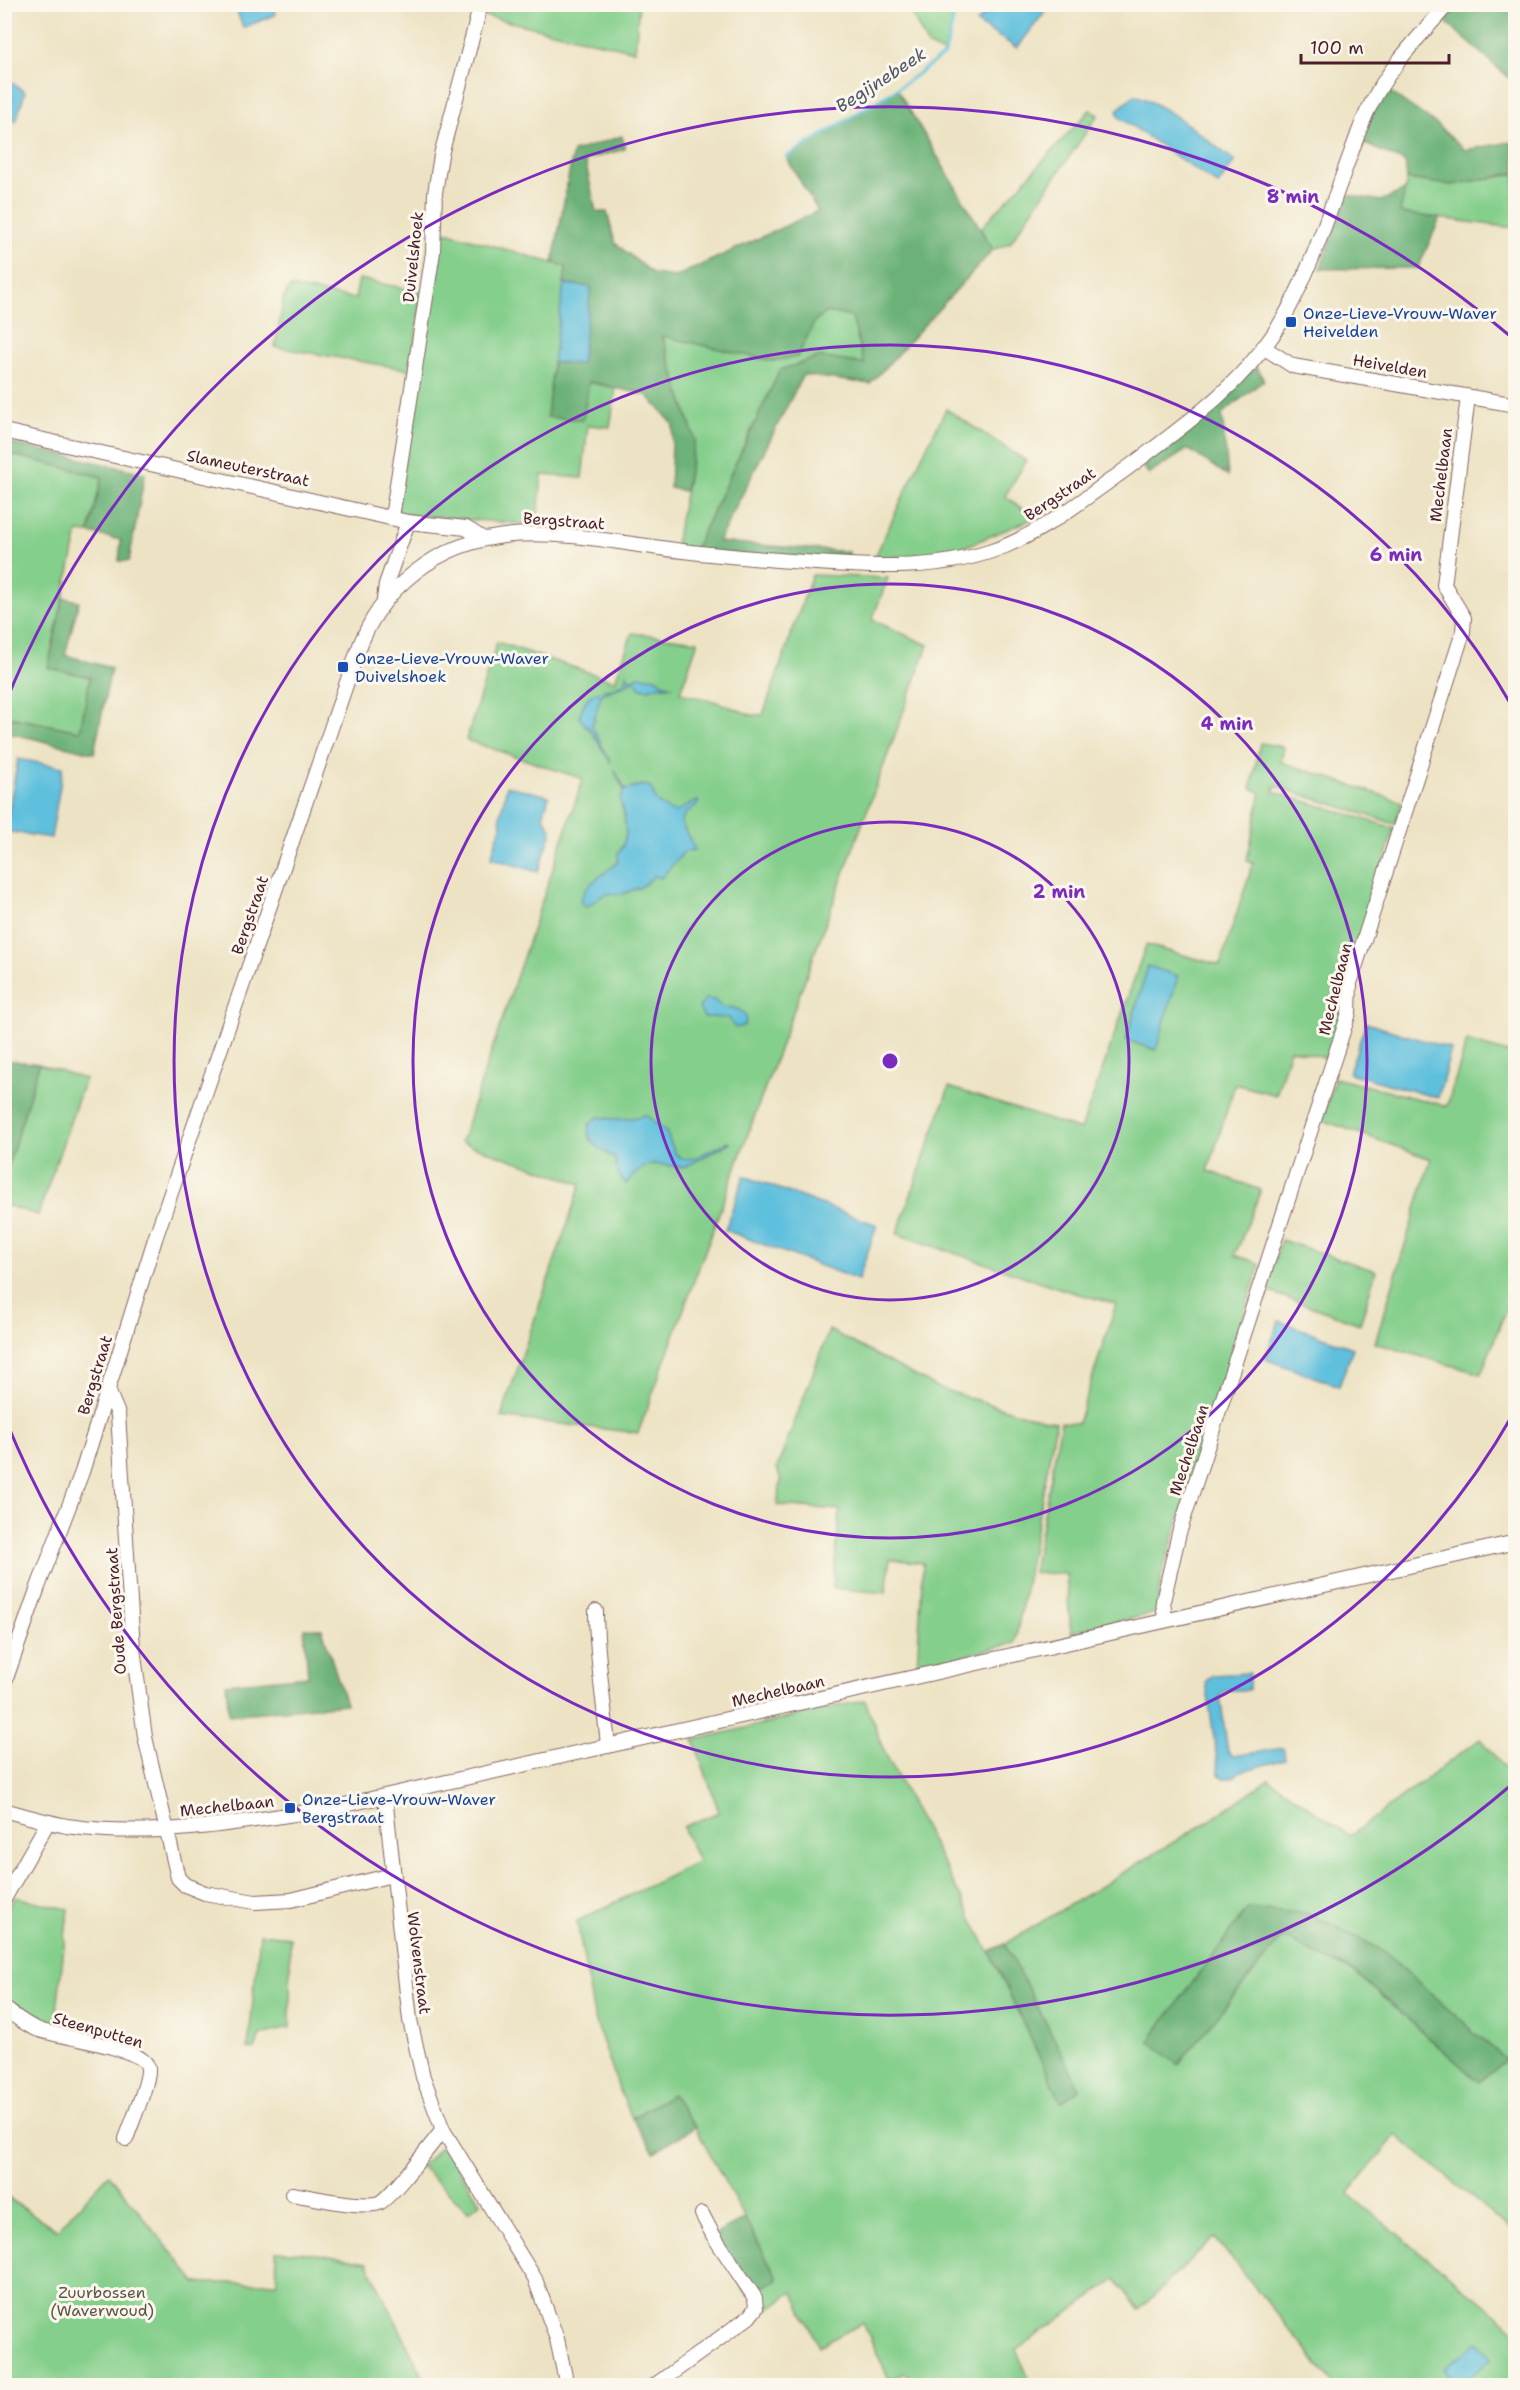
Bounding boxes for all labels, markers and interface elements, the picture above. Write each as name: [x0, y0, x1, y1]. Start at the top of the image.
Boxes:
scale bar: [1301, 27, 1450, 65]
text: 100 m: [1310, 36, 1364, 60]
water label: Begijnebeek: [831, 41, 932, 118]
text: 8 min: [1267, 185, 1319, 209]
street label: Duivelshoek: [398, 210, 428, 304]
place label: Onze-Lieve-Vrouw-Waver Heivelden: [1303, 303, 1497, 342]
marker: Onze-Lieve-Vrouw-Waver Heivelden: [1284, 315, 1298, 329]
street label: Heivelden: [1351, 349, 1429, 383]
street label: Mechelbaan: [1425, 427, 1457, 523]
street label: Slameuterstraat: [185, 445, 311, 491]
street label: Bergstraat: [1020, 462, 1100, 526]
street label: Bergstraat: [522, 508, 606, 534]
text: 6 min: [1370, 543, 1422, 567]
place label: Onze-Lieve-Vrouw-Waver Duivelshoek: [355, 648, 549, 687]
marker: Onze-Lieve-Vrouw-Waver Duivelshoek: [336, 660, 350, 674]
text: 4 min: [1201, 712, 1253, 736]
street label: Bergstraat: [227, 873, 273, 957]
text: 2 min: [1033, 880, 1085, 904]
street label: Mechelbaan: [1313, 940, 1357, 1037]
centre of rings: [880, 1051, 900, 1071]
street label: Bergstraat: [73, 1333, 117, 1417]
street label: Mechelbaan: [1164, 1402, 1214, 1498]
street label: Oude Bergstraat: [101, 1547, 131, 1675]
street label: Mechelbaan: [730, 1670, 827, 1712]
place label: Onze-Lieve-Vrouw-Waver Bergstraat: [302, 1789, 496, 1828]
street label: Mechelbaan: [179, 1791, 275, 1821]
marker: Onze-Lieve-Vrouw-Waver Bergstraat: [283, 1801, 297, 1815]
street label: Wolvenstraat: [402, 1910, 436, 2016]
street label: Steenputten: [50, 2007, 146, 2053]
park label: Zuurbossen (Waverwoud): [50, 2282, 154, 2321]

